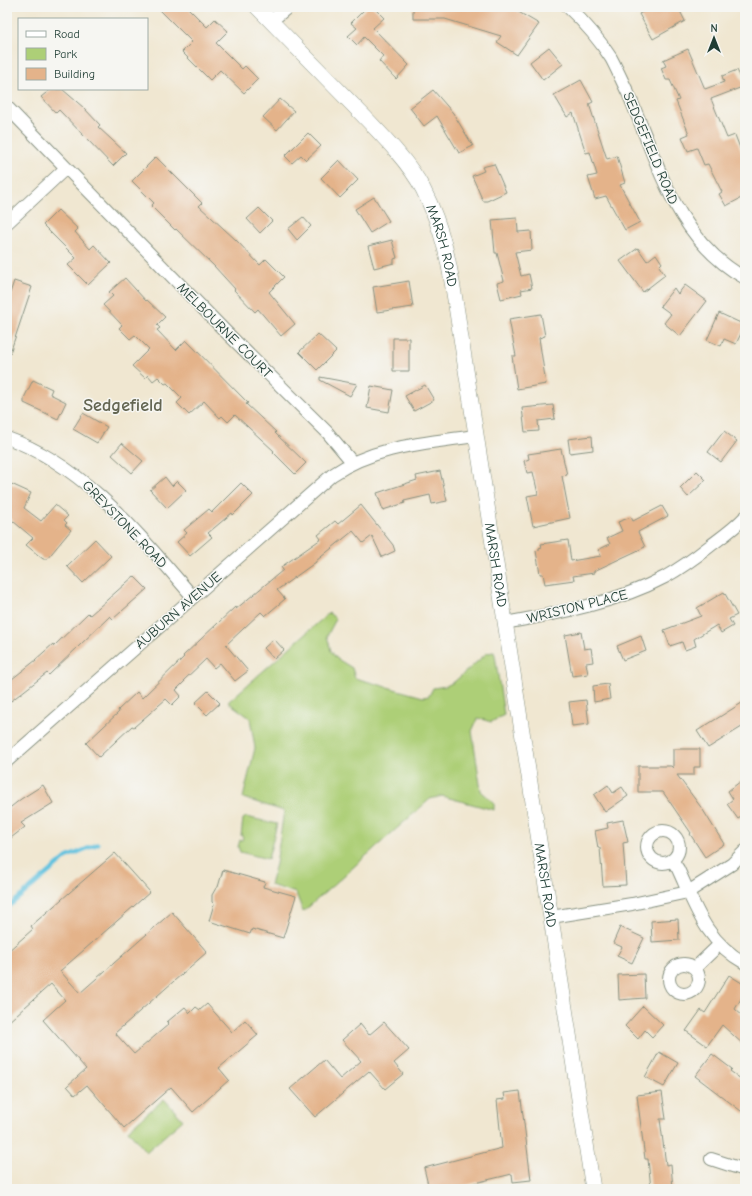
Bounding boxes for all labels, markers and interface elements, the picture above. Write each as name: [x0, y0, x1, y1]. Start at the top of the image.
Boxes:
legend: [18, 18, 148, 90]
north arrow: [694, 18, 734, 58]
text: N: [710, 22, 718, 35]
text: Road: [54, 27, 80, 41]
text: Park: [54, 47, 77, 61]
text: Building: [54, 67, 95, 81]
street label: SEDGEFIELD ROAD: [619, 90, 682, 207]
street label: MARSH ROAD: [422, 202, 461, 288]
street label: MELBOURNE COURT: [173, 279, 276, 382]
district label: Sedgefield: [83, 395, 163, 416]
street label: GREYSTONE ROAD: [79, 477, 171, 572]
street label: MARSH ROAD: [481, 522, 511, 608]
street label: AUBURN AVENUE: [132, 568, 225, 653]
street label: WRISTON PLACE: [525, 586, 629, 627]
street label: MARSH ROAD: [530, 842, 560, 929]

